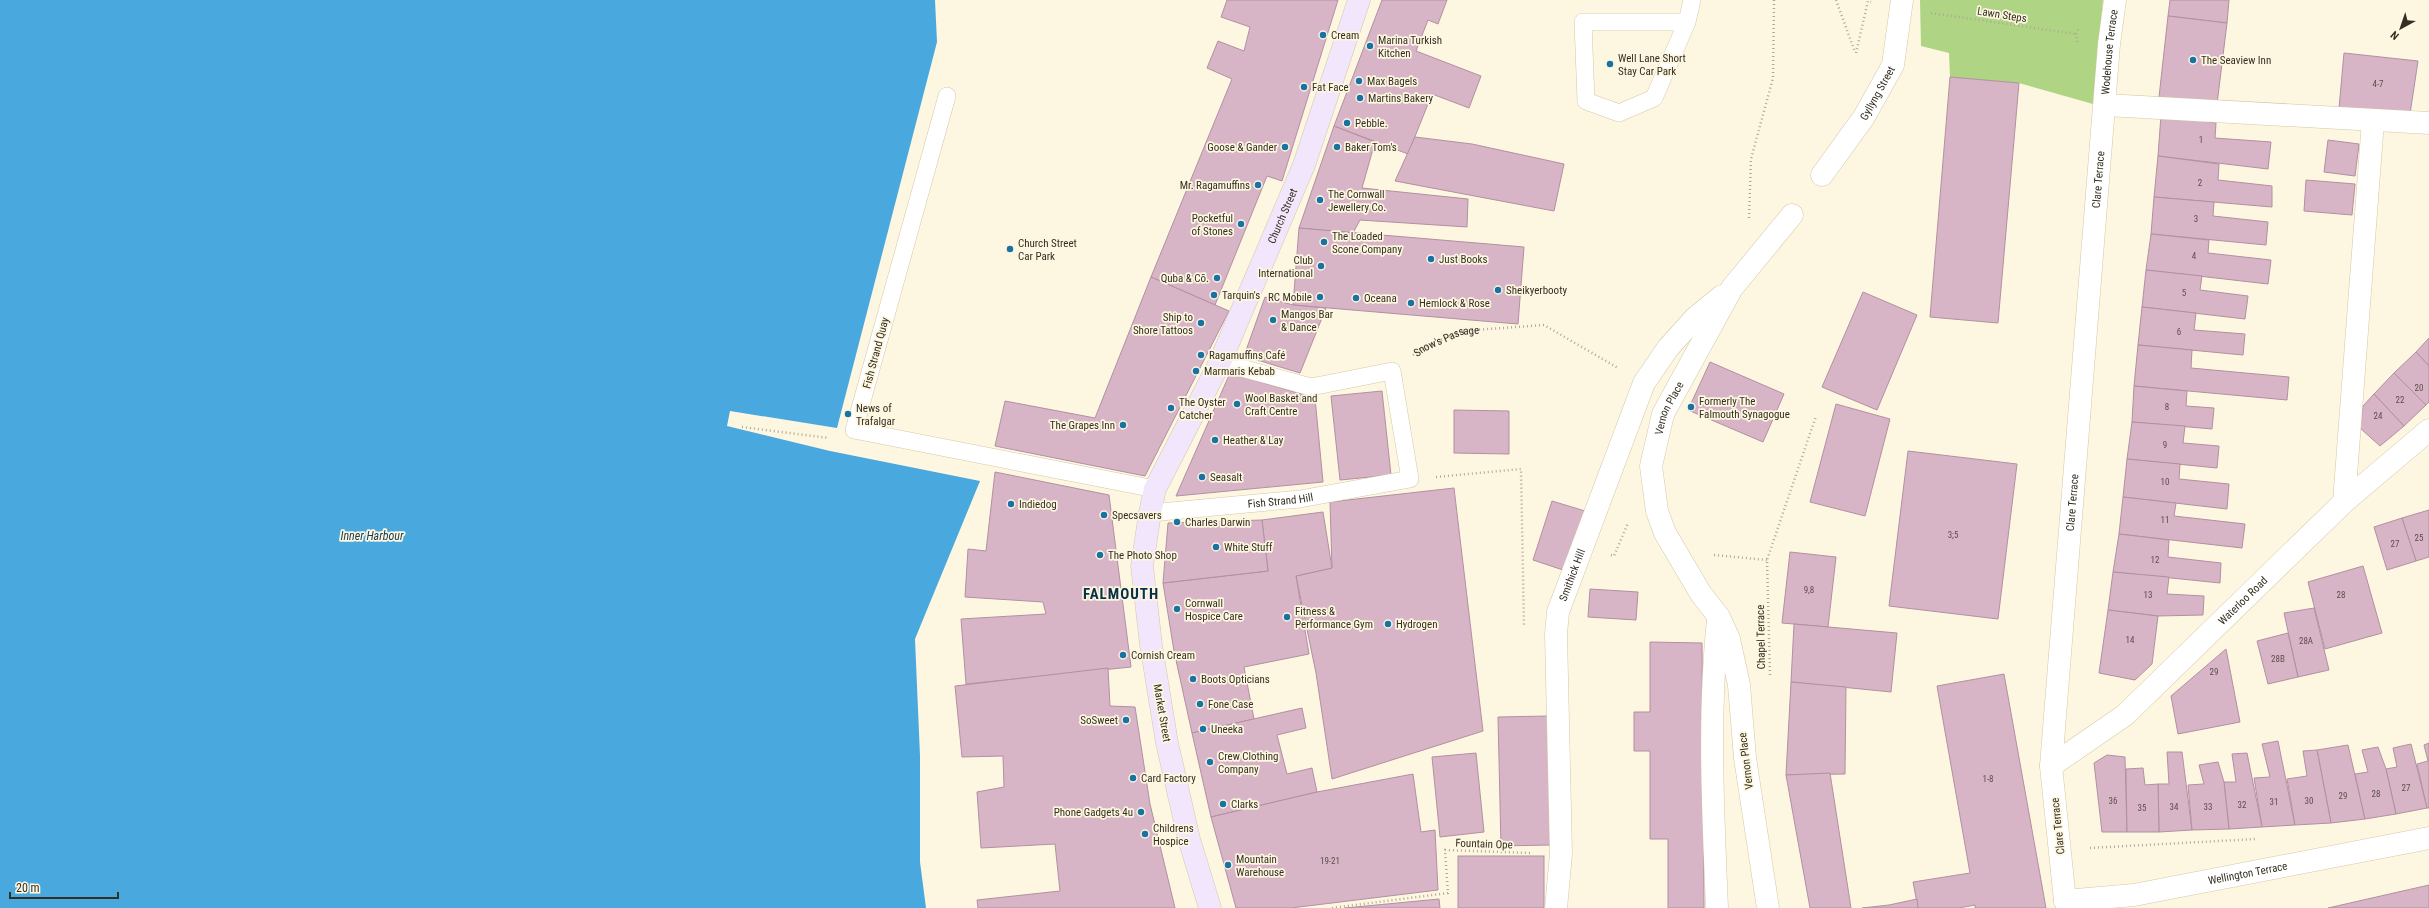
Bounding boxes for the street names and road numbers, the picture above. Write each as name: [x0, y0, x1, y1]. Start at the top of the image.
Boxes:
street label: Lawn Steps: [1976, 5, 2028, 25]
street label: Wodehouse Terrace: [2098, 9, 2120, 95]
street label: Gyllyng Street: [1857, 64, 1898, 122]
street label: Clare Terrace: [2089, 151, 2107, 209]
street label: Church Street: [1265, 186, 1300, 246]
street label: Fish Strand Quay: [860, 316, 892, 390]
street label: Snow's Passage: [1411, 323, 1480, 359]
street label: Vernon Place: [1652, 379, 1686, 436]
street label: Clare Terrace: [2063, 474, 2081, 532]
street label: Fish Strand Hill: [1247, 490, 1314, 510]
street label: Smithick Hill: [1556, 547, 1588, 603]
street label: Waterloo Road: [2215, 574, 2270, 627]
street label: Chapel Terrace: [1754, 605, 1768, 669]
street label: Market Street: [1151, 683, 1173, 743]
street label: Vernon Place: [1736, 732, 1756, 790]
street label: Clare Terrace: [2049, 797, 2067, 855]
street label: Fountain Ope: [1455, 837, 1513, 851]
street label: Wellington Terrace: [2207, 859, 2288, 887]

